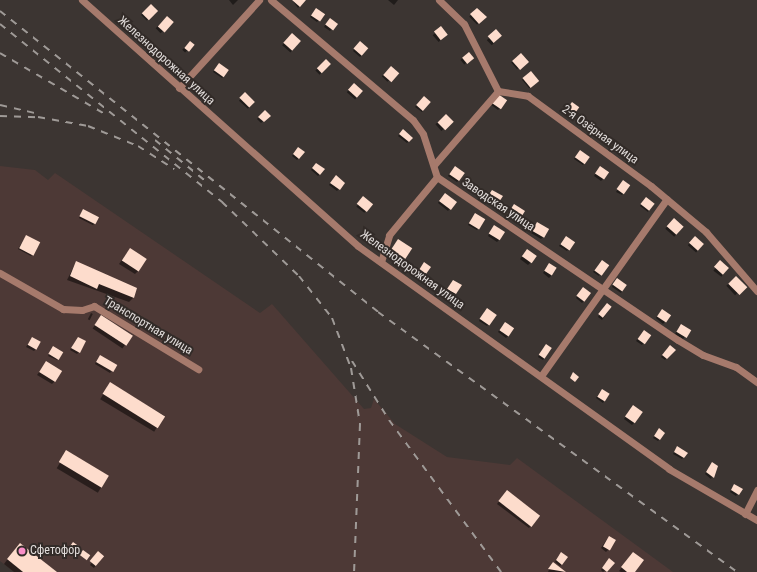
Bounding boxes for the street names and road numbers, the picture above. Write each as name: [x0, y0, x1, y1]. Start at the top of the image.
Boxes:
street label: Железнодорожная улица: [115, 14, 217, 108]
street label: 2-я Озёрная улица: [559, 102, 641, 168]
street label: Заводская улица: [459, 175, 537, 235]
street label: Железнодорожная улица: [357, 227, 467, 313]
street label: Транспортная улица: [101, 294, 195, 358]

